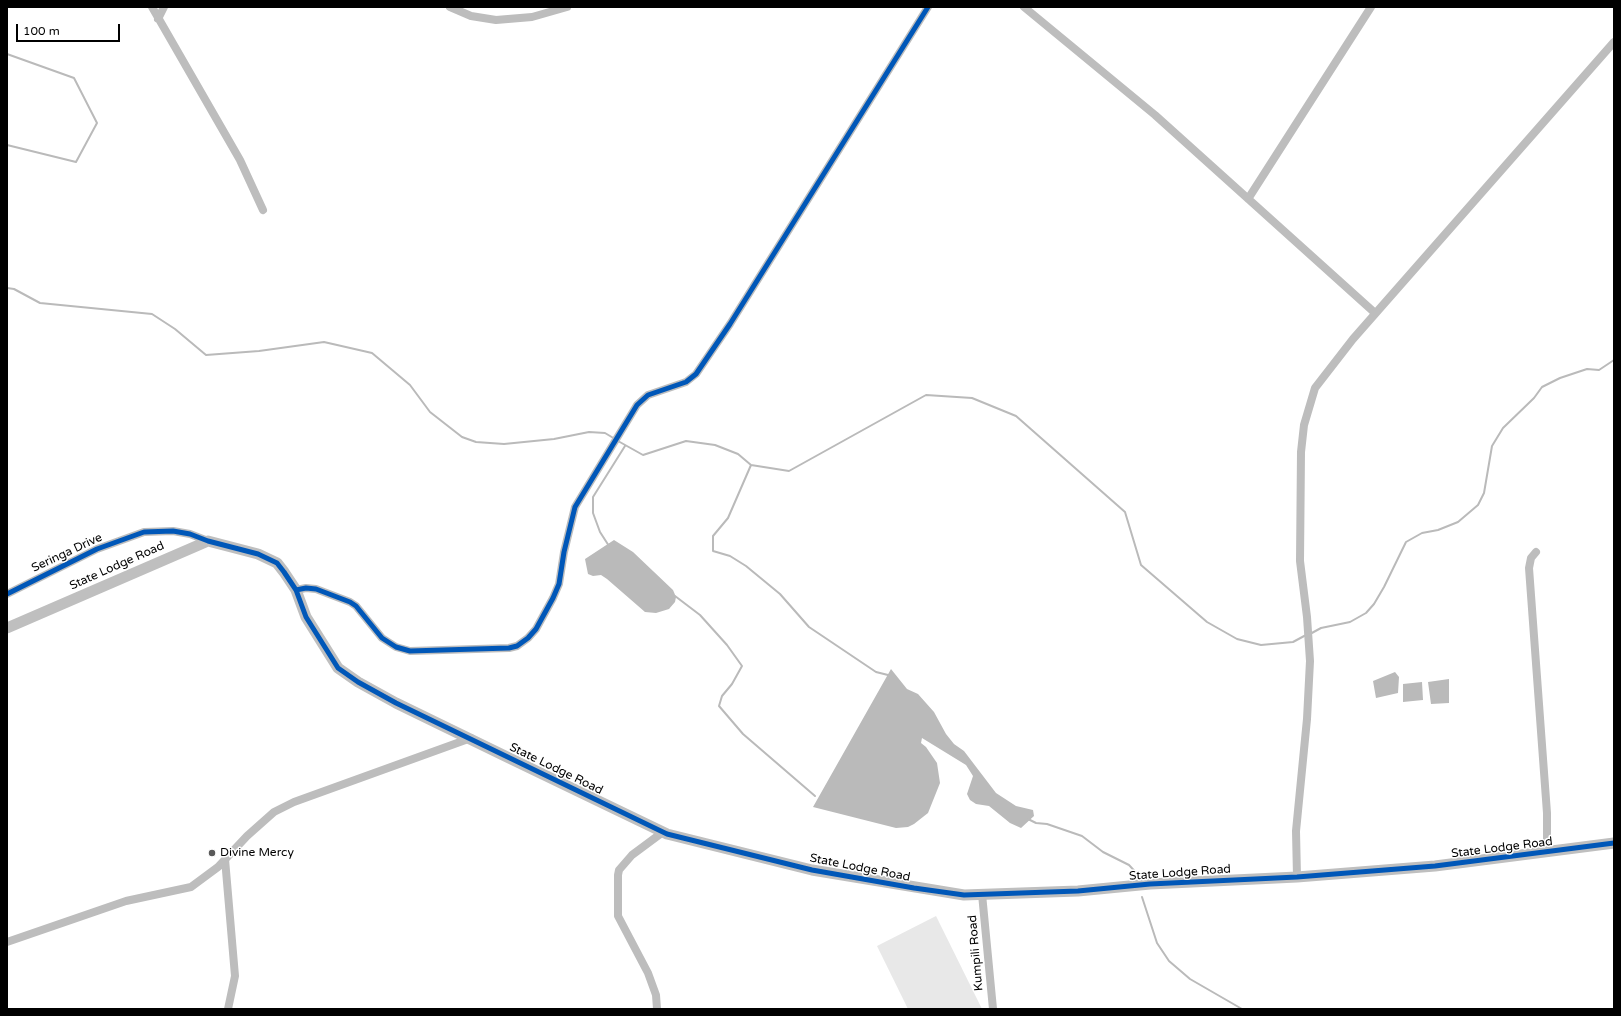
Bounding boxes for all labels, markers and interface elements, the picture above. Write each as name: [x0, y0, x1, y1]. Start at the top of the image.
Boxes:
scale bar: [18, 16, 122, 42]
text: 100 m: [23, 24, 60, 38]
street label: Seringa Drive: [29, 530, 105, 576]
street label: State Lodge Road: [67, 539, 167, 593]
street label: State Lodge Road: [507, 740, 605, 798]
street label: State Lodge Road: [1450, 835, 1554, 861]
place label: Divine Mercy: [220, 846, 294, 860]
marker: Divine Mercy: [207, 848, 217, 858]
street label: State Lodge Road: [808, 851, 912, 885]
street label: State Lodge Road: [1129, 862, 1231, 884]
street label: Kumpili Road: [966, 914, 986, 992]

